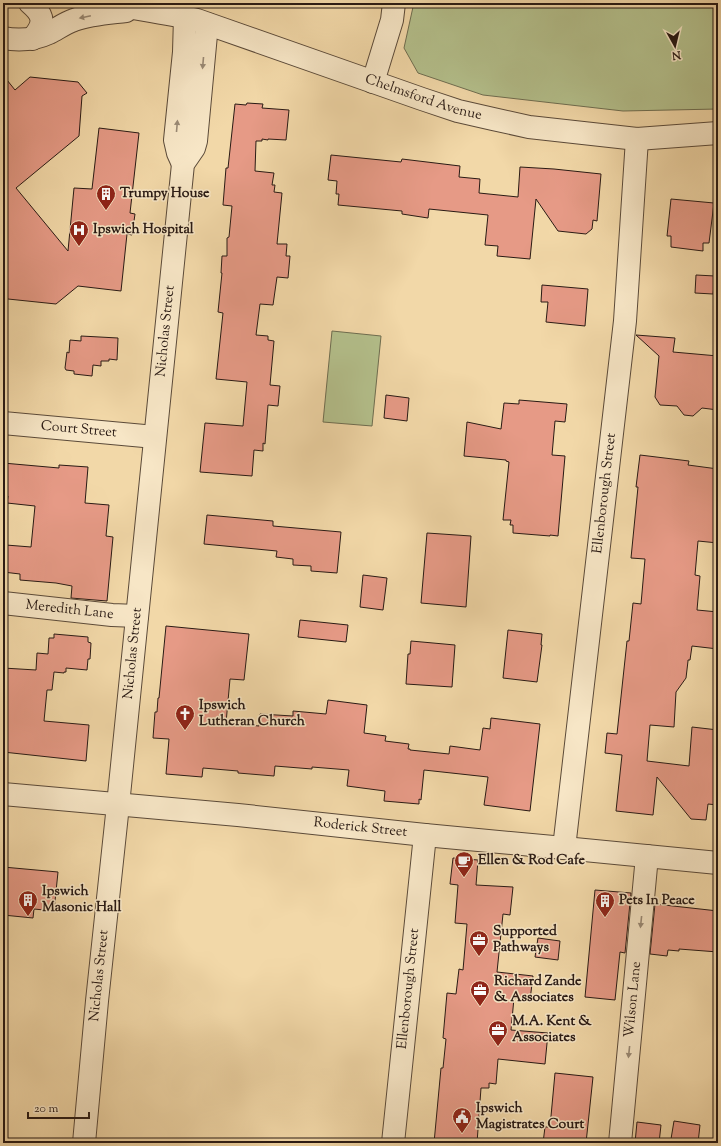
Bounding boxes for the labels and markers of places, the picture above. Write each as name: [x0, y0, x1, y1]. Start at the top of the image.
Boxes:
building icon: Trumpy House: [95, 183, 117, 211]
place label: Trumpy House: [120, 184, 210, 204]
hospital icon: Ipswich Hospital: [68, 219, 90, 247]
place label: Ipswich Hospital: [93, 220, 194, 240]
place label: Ipswich Lutheran Church: [199, 696, 306, 732]
church icon: Ipswich Lutheran Church: [174, 703, 196, 731]
cafe icon: Ellen & Rod Cafe: [453, 850, 475, 878]
place label: Ellen & Rod Cafe: [478, 851, 585, 871]
place label: Ipswich Masonic Hall: [42, 882, 121, 918]
building icon: Ipswich Masonic Hall: [17, 889, 39, 917]
building icon: Pets In Peace: [594, 890, 616, 918]
place label: Pets In Peace: [619, 891, 695, 911]
place label: Supported Pathways: [493, 922, 557, 958]
office icon: Supported Pathways: [468, 929, 490, 957]
place label: Richard Zande & Associates: [494, 972, 582, 1008]
office icon: Richard Zande & Associates: [469, 979, 491, 1007]
place label: M.A. Kent & Associates: [512, 1012, 592, 1048]
office icon: M.A. Kent & Associates: [487, 1019, 509, 1047]
place label: Ipswich Magistrates Court: [476, 1099, 584, 1135]
public building icon: Ipswich Magistrates Court: [451, 1106, 473, 1134]

